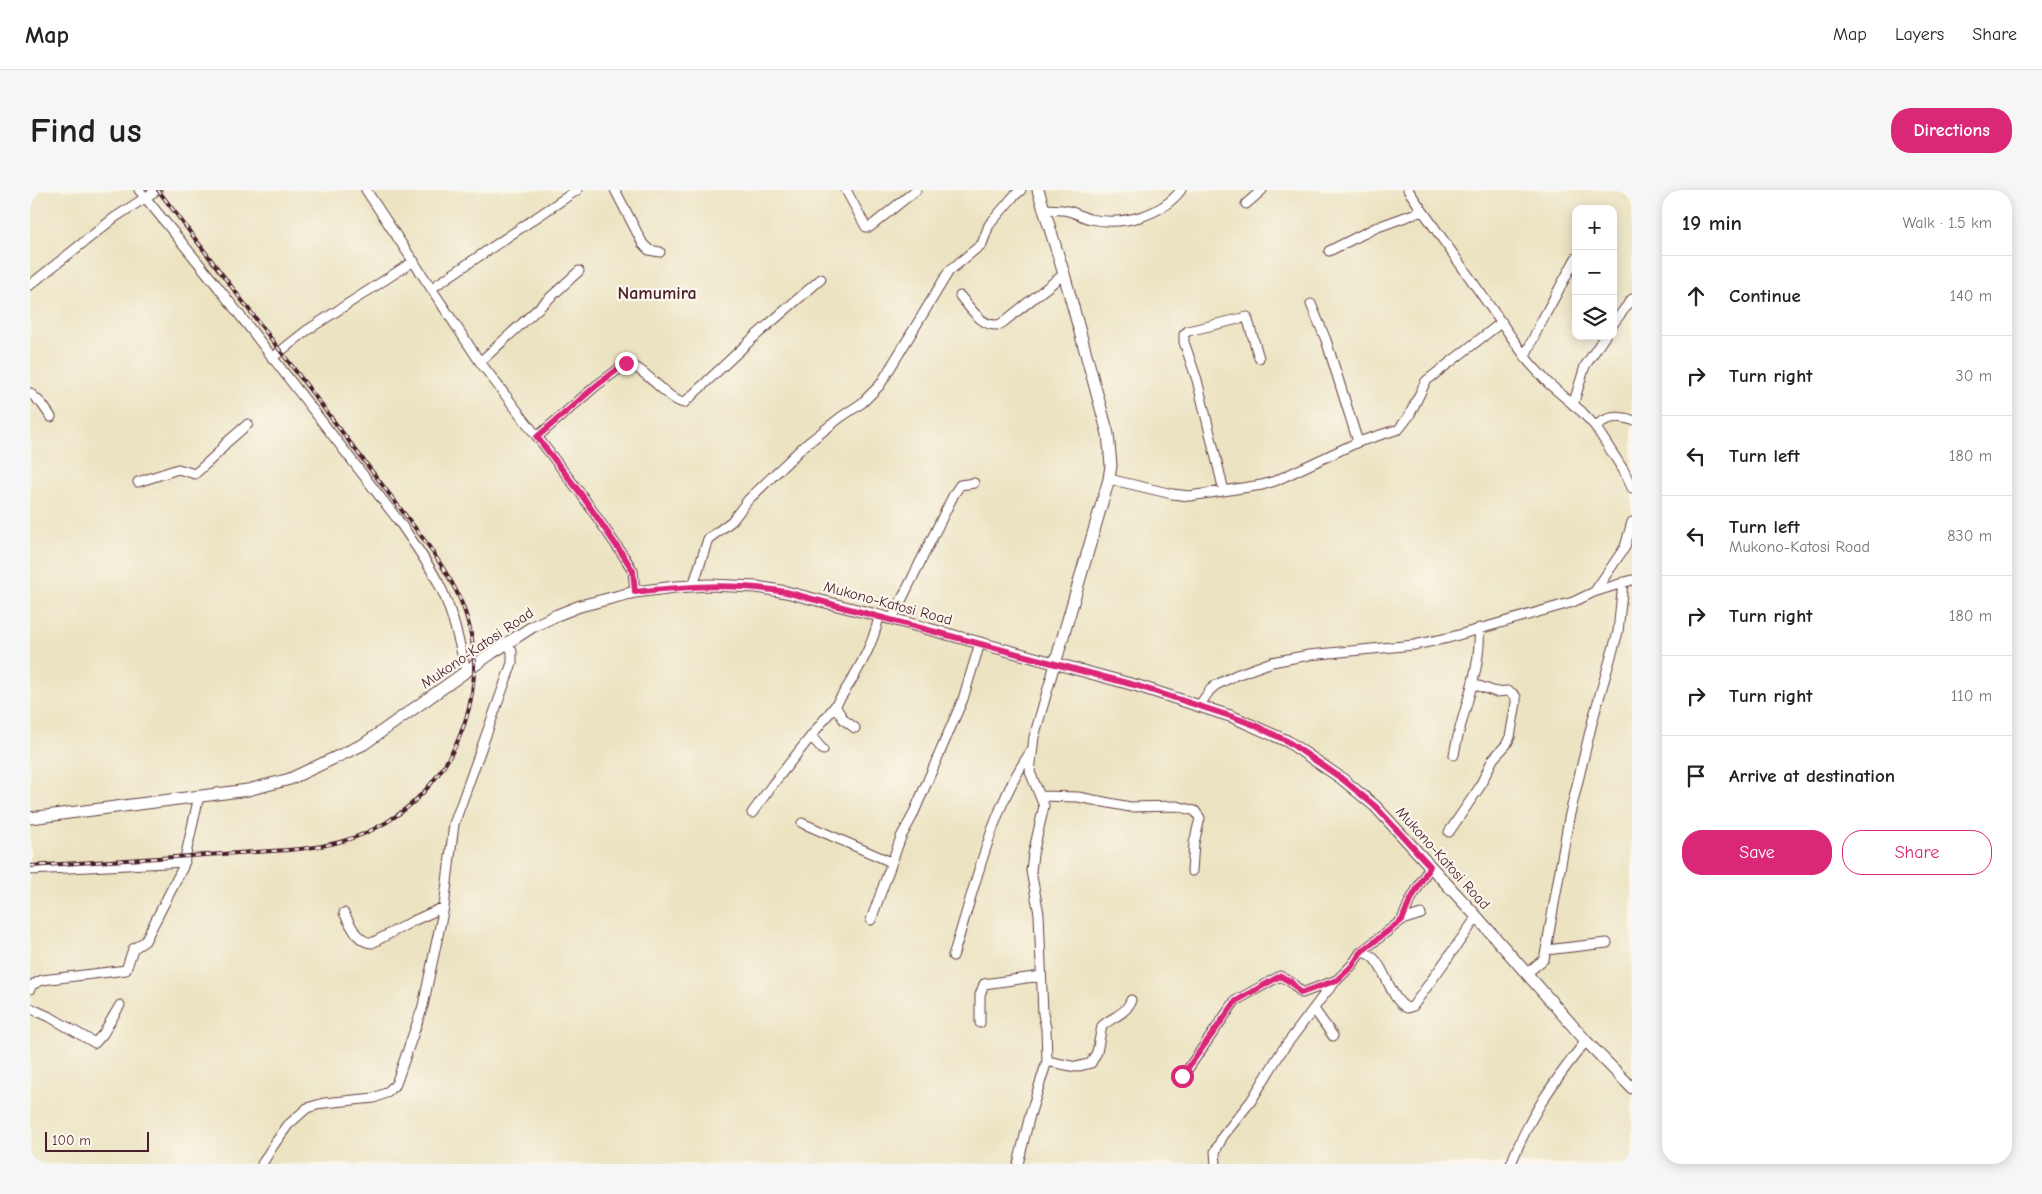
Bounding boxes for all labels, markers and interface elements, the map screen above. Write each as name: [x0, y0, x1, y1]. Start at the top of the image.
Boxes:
text: Map: [25, 21, 69, 49]
text: Map: [1833, 24, 1867, 45]
text: Layers: [1895, 24, 1944, 45]
text: Share: [1972, 24, 2017, 45]
button: Directions: [1891, 108, 2012, 153]
text: Find us: [30, 110, 142, 151]
map controls: [1572, 205, 1617, 340]
button: +: [1572, 205, 1617, 250]
text: 19 min: [1682, 211, 1742, 235]
text: Walk · 1.5 km: [1902, 214, 1992, 232]
button: −: [1572, 250, 1617, 295]
icon: ahead: [1682, 282, 1710, 310]
district label: Namumira: [617, 283, 697, 304]
text: Continue: [1729, 285, 1801, 307]
text: 140 m: [1950, 287, 1992, 305]
button: layers: [1572, 295, 1617, 340]
route end: [615, 352, 638, 375]
icon: right: [1682, 362, 1710, 390]
text: Turn right: [1729, 365, 1813, 387]
text: 30 m: [1956, 367, 1992, 385]
icon: left: [1682, 442, 1710, 470]
text: Turn left: [1729, 445, 1800, 467]
text: 180 m: [1949, 447, 1992, 465]
text: Turn left: [1729, 516, 1800, 538]
icon: left: [1682, 522, 1710, 550]
text: 830 m: [1947, 527, 1992, 545]
text: Mukono-Katosi Road: [1729, 538, 1870, 556]
street label: Mukono-Katosi Road: [822, 577, 954, 629]
icon: right: [1682, 602, 1710, 630]
street label: Mukono-Katosi Road: [417, 604, 537, 692]
text: Turn right: [1729, 605, 1813, 627]
text: 180 m: [1949, 607, 1992, 625]
icon: right: [1682, 682, 1710, 710]
text: Turn right: [1729, 685, 1813, 707]
text: 110 m: [1951, 687, 1992, 705]
icon: arrive: [1682, 762, 1710, 790]
text: Arrive at destination: [1729, 765, 1895, 787]
street label: Mukono-Katosi Road: [1392, 803, 1494, 913]
button: Save: [1682, 830, 1832, 875]
button: Share: [1842, 830, 1992, 875]
route start: [1171, 1065, 1194, 1088]
scale bar: [45, 1129, 149, 1152]
text: 100 m: [52, 1132, 91, 1149]

